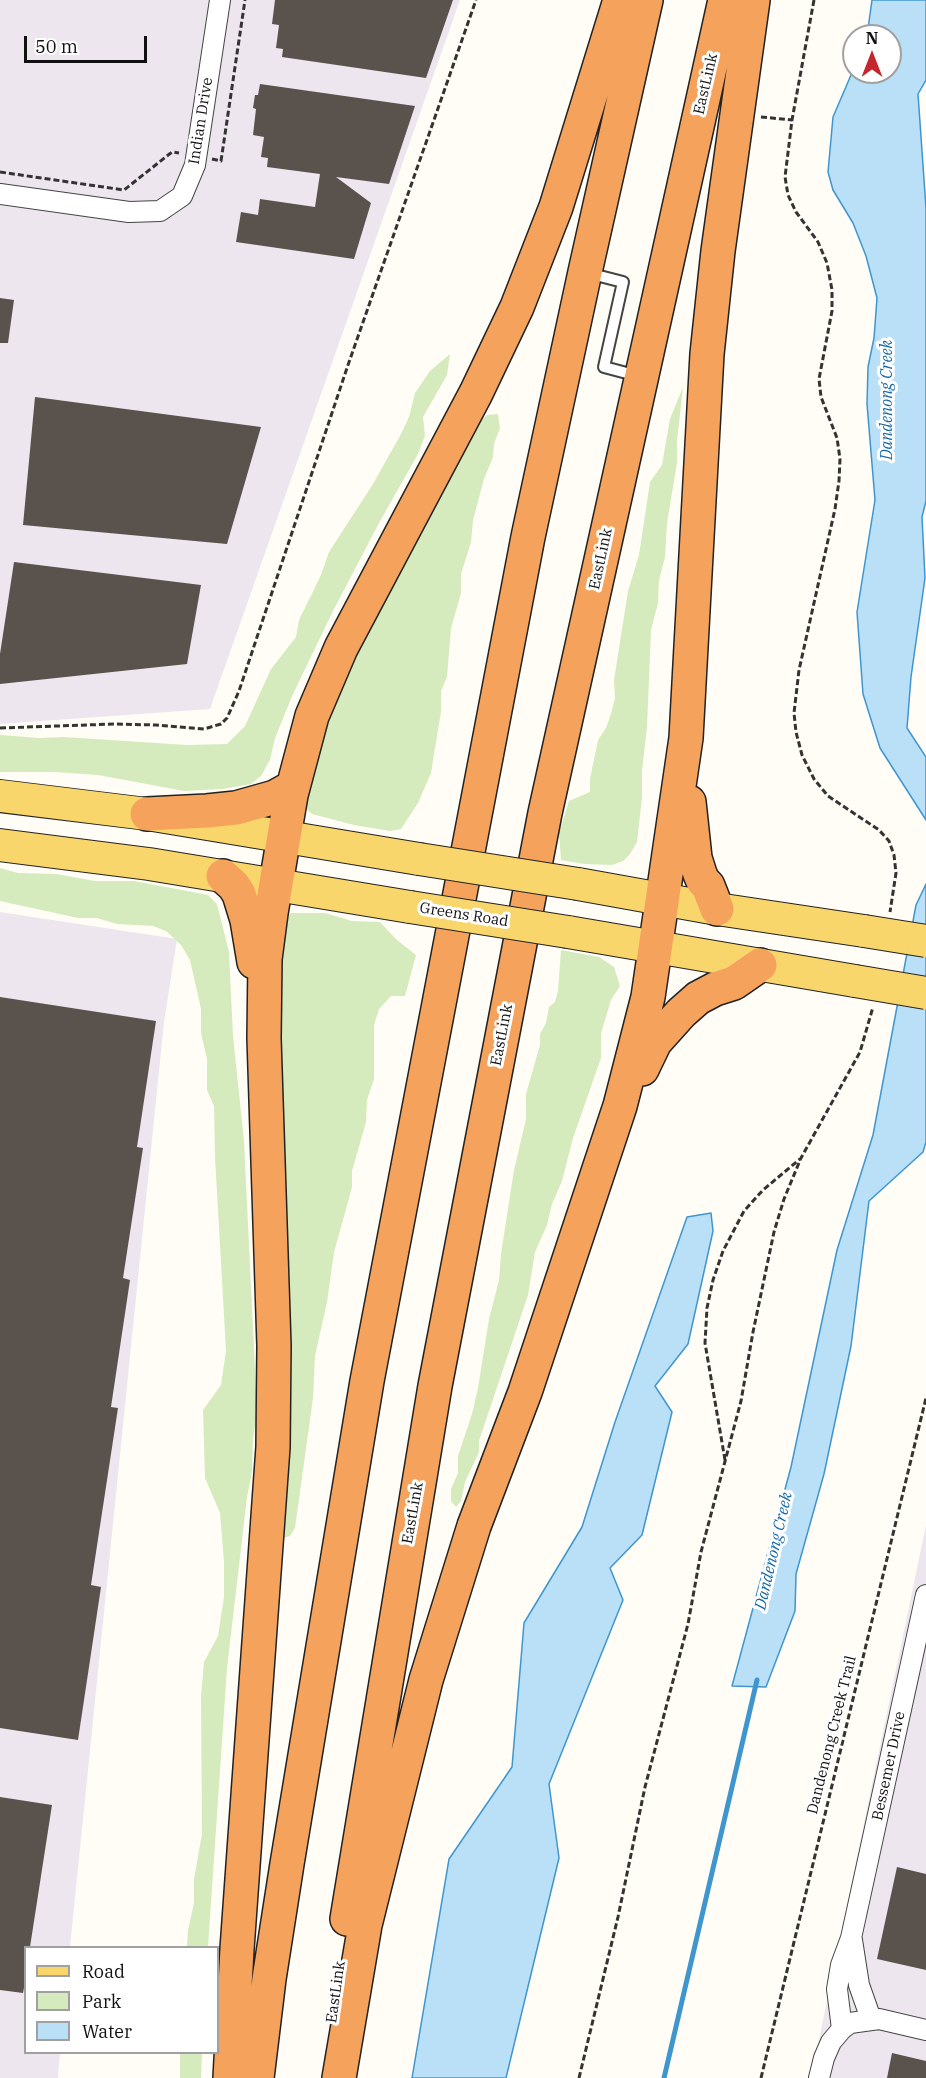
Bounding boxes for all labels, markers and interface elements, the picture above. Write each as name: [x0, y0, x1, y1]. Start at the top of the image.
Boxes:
scale bar: [27, 24, 150, 62]
north arrow: [842, 24, 902, 84]
text: N: [866, 28, 878, 48]
text: 50 m: [35, 35, 78, 58]
street label: EastLink: [690, 52, 722, 116]
street label: Indian Drive: [185, 76, 217, 166]
water label: Dandenong Creek: [877, 340, 897, 460]
street label: EastLink: [586, 527, 616, 591]
street label: Greens Road: [418, 899, 510, 931]
street label: EastLink: [487, 1003, 517, 1067]
street label: EastLink: [399, 1481, 427, 1545]
water label: Dandenong Creek: [751, 1490, 797, 1612]
street label: Dandenong Creek Trail: [804, 1654, 860, 1816]
street label: Bessemer Drive: [869, 1710, 909, 1822]
legend: [24, 1946, 219, 2054]
text: Road: [82, 1960, 125, 1983]
street label: EastLink: [323, 1960, 349, 2024]
text: Park: [82, 1990, 121, 2013]
text: Water: [82, 2020, 132, 2043]

